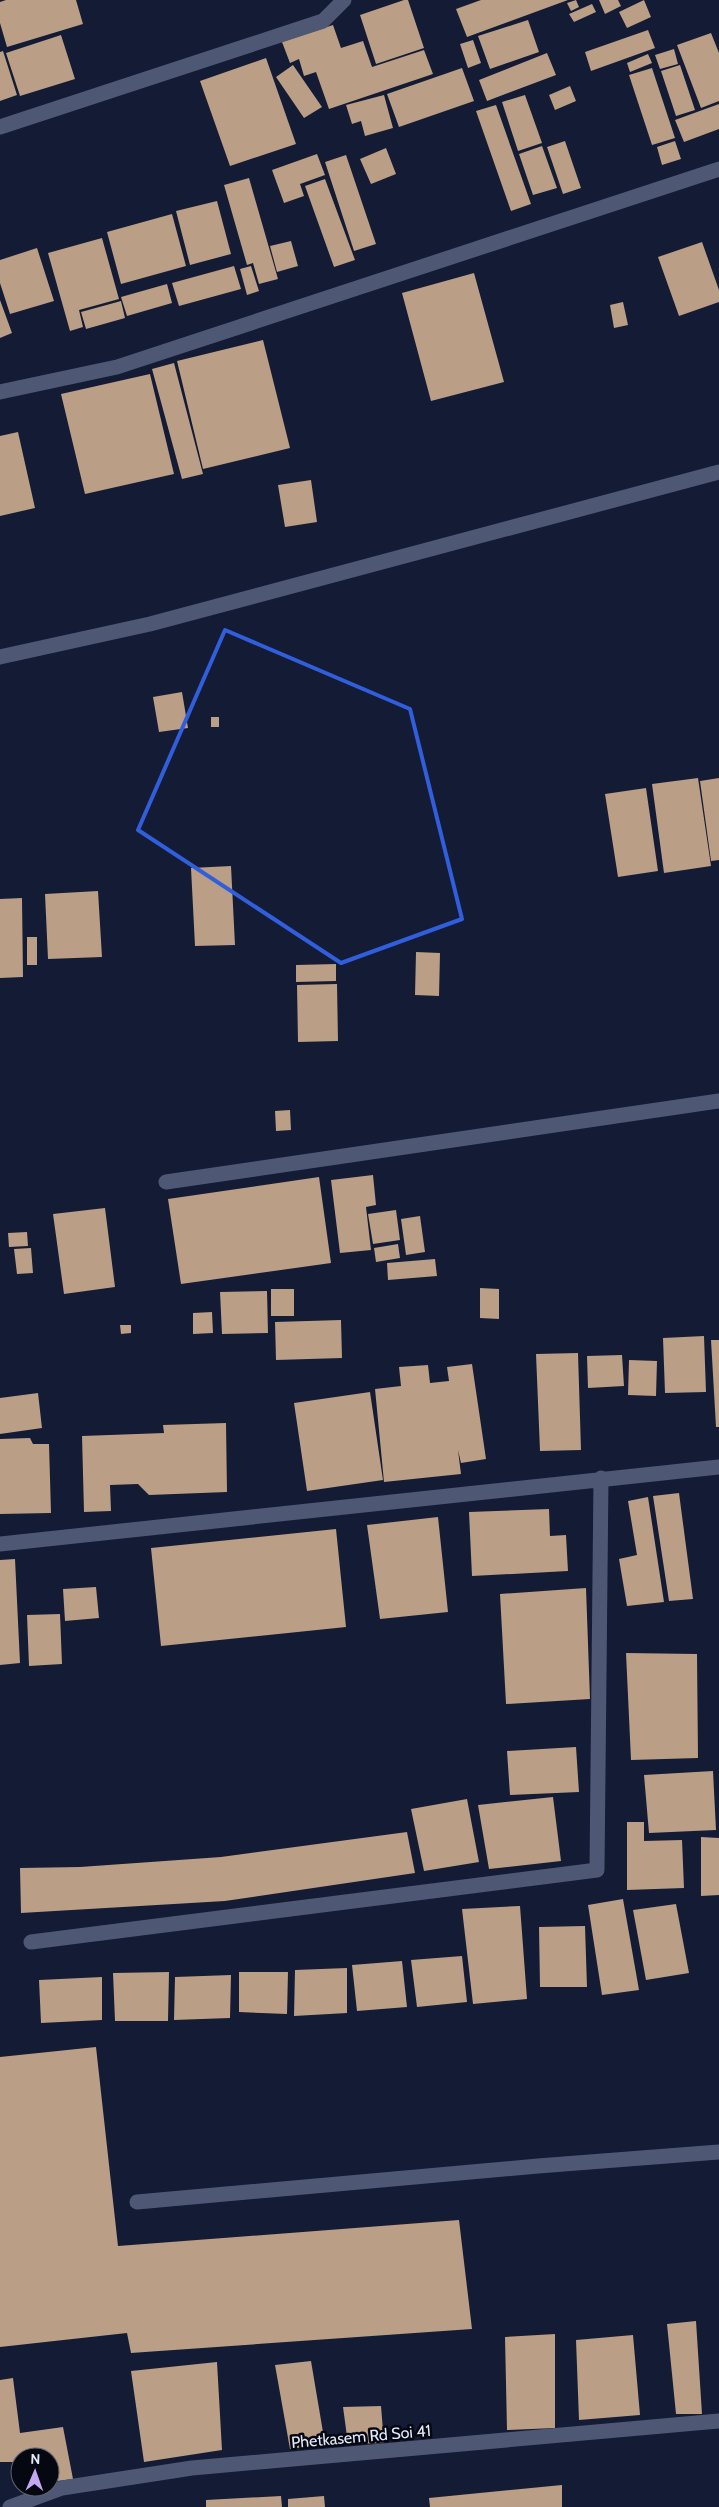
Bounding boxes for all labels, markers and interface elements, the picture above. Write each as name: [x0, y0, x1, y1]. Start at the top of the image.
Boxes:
street label: Phetkasem Rd Soi 41: [290, 2421, 432, 2452]
north arrow: [10, 2447, 60, 2497]
text: N: [30, 2450, 41, 2468]

